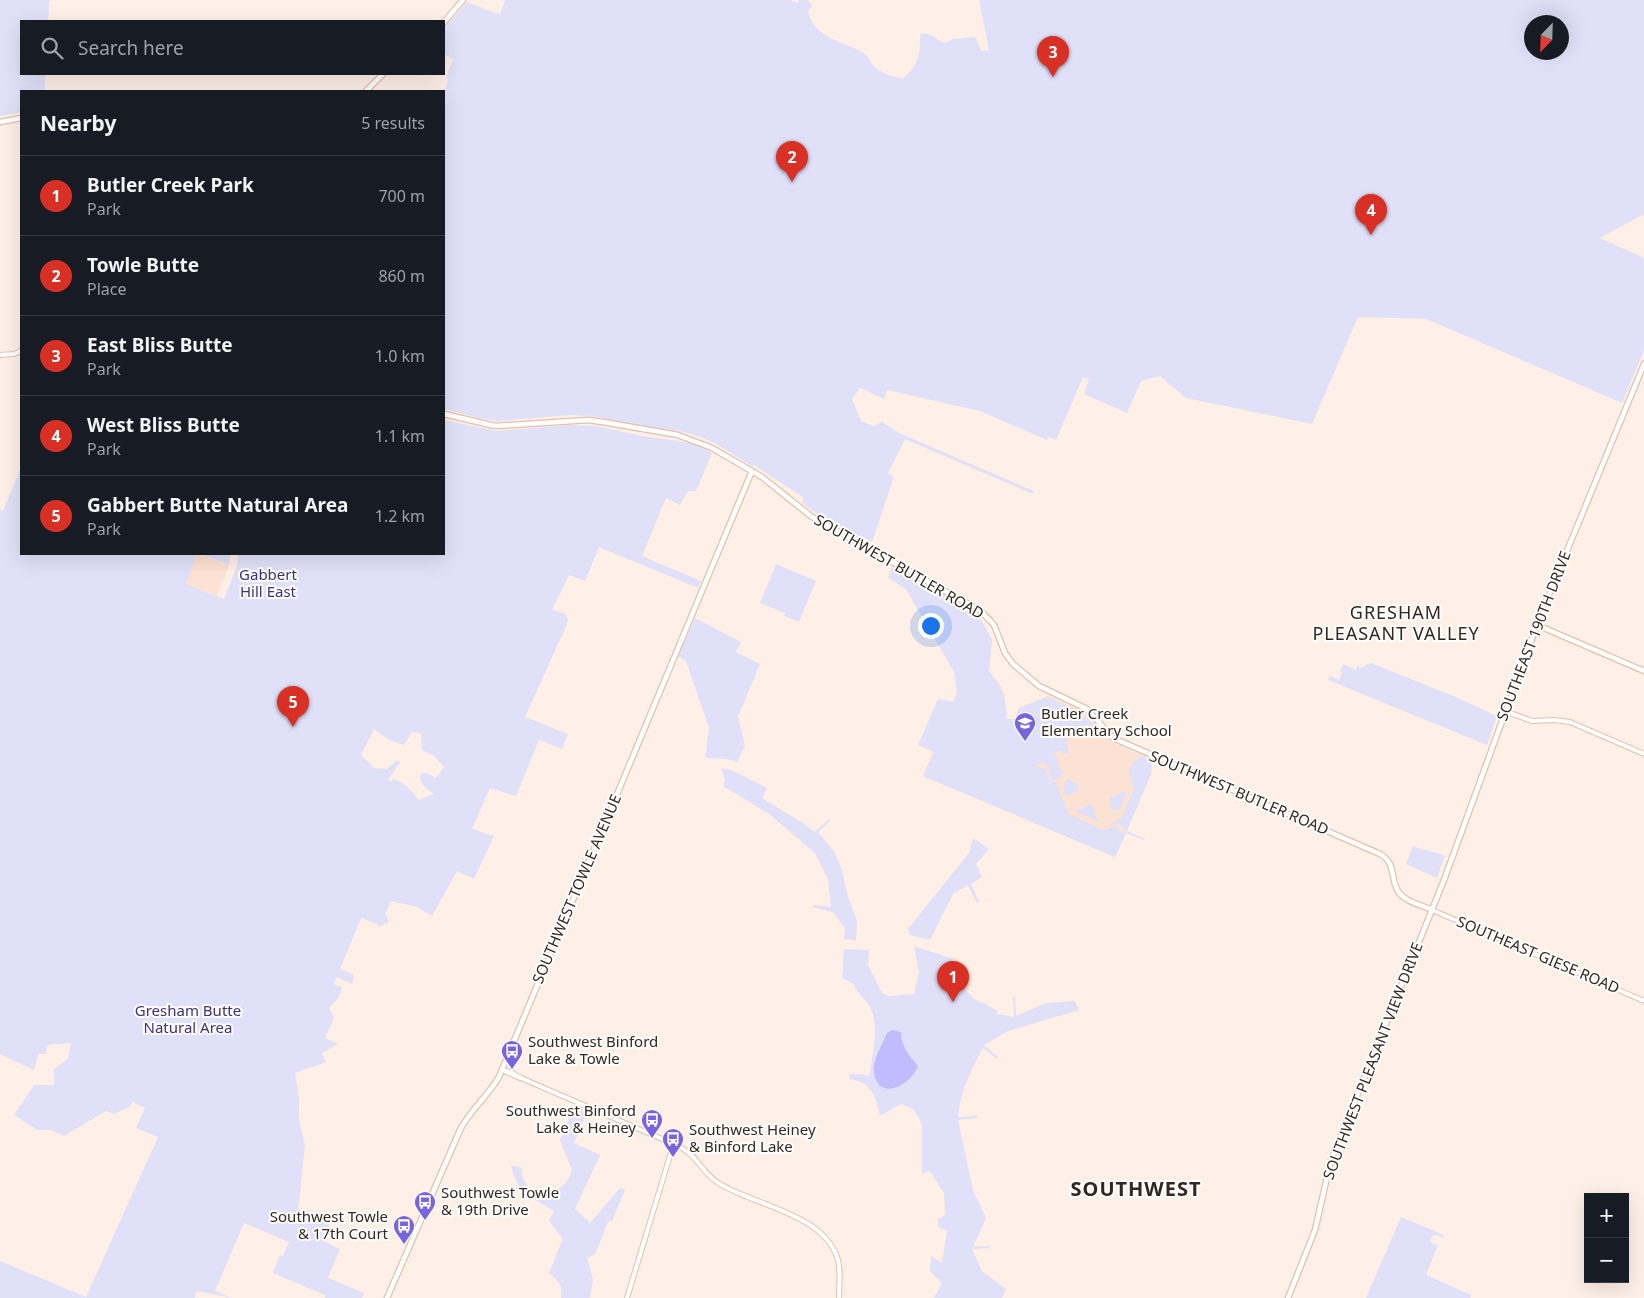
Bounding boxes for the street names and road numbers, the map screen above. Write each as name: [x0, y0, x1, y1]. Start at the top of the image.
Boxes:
street label: SOUTHWEST BUTLER ROAD: [811, 509, 988, 623]
street label: SOUTHEAST 190TH DRIVE: [1491, 548, 1575, 724]
street label: SOUTHWEST BUTLER ROAD: [1147, 745, 1332, 839]
street label: SOUTHWEST TOWLE AVENUE: [527, 791, 625, 986]
street label: SOUTHEAST GIESE ROAD: [1454, 911, 1623, 997]
street label: SOUTHWEST PLEASANT VIEW DRIVE: [1317, 939, 1427, 1182]

